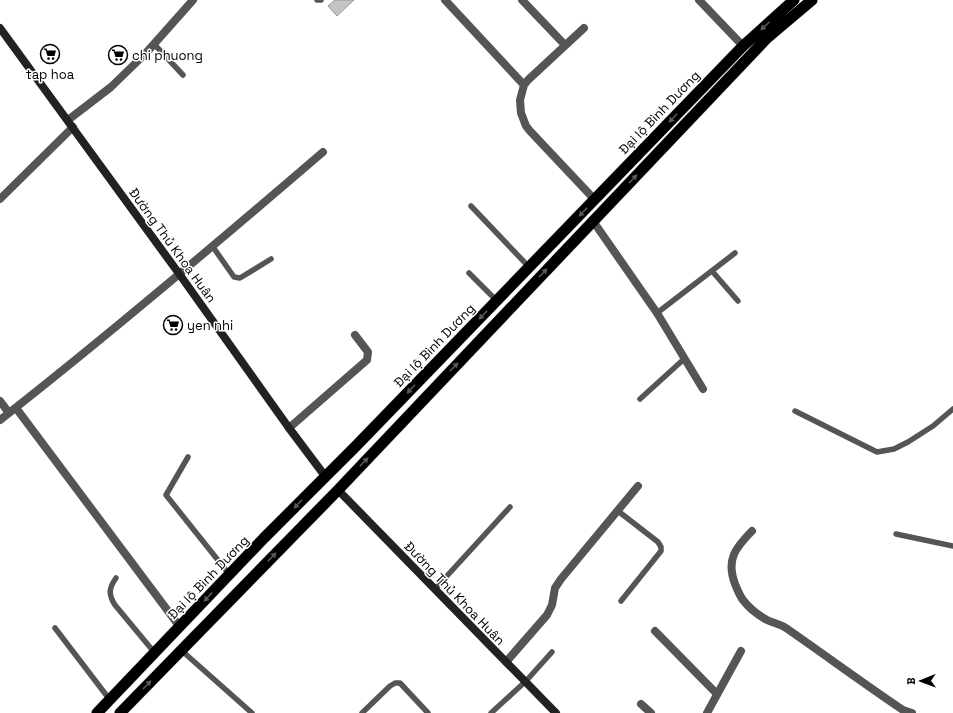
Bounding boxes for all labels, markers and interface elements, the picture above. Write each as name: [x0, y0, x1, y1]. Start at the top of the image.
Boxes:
one-way arrow: [760, 21, 770, 30]
supermarket icon: tap hoa: [39, 43, 61, 65]
supermarket icon: chi phuong: [107, 44, 129, 66]
place label: chi phuong: [132, 47, 203, 64]
place label: tap hoa: [26, 66, 75, 83]
street label: Đại lộ Bình Dương: [615, 67, 704, 158]
one-way arrow: [668, 113, 678, 123]
one-way arrow: [628, 174, 638, 184]
street label: Đường Thủ Khoa Huân: [125, 185, 220, 306]
one-way arrow: [578, 207, 588, 217]
one-way arrow: [539, 268, 548, 278]
street label: Đại lộ Bình Dương: [390, 300, 479, 391]
one-way arrow: [478, 310, 488, 320]
supermarket icon: yen nhi: [162, 314, 184, 336]
place label: yen nhi: [187, 317, 233, 334]
one-way arrow: [449, 363, 458, 372]
one-way arrow: [406, 384, 416, 394]
one-way arrow: [360, 457, 369, 467]
one-way arrow: [293, 499, 303, 509]
street label: Đại lộ Bình Dương: [164, 532, 253, 623]
street label: Đường Thủ Khoa Huân: [401, 538, 509, 649]
one-way arrow: [267, 552, 276, 562]
one-way arrow: [204, 593, 213, 602]
north arrow: [901, 661, 941, 701]
text: B: [904, 677, 918, 685]
one-way arrow: [143, 680, 152, 690]

